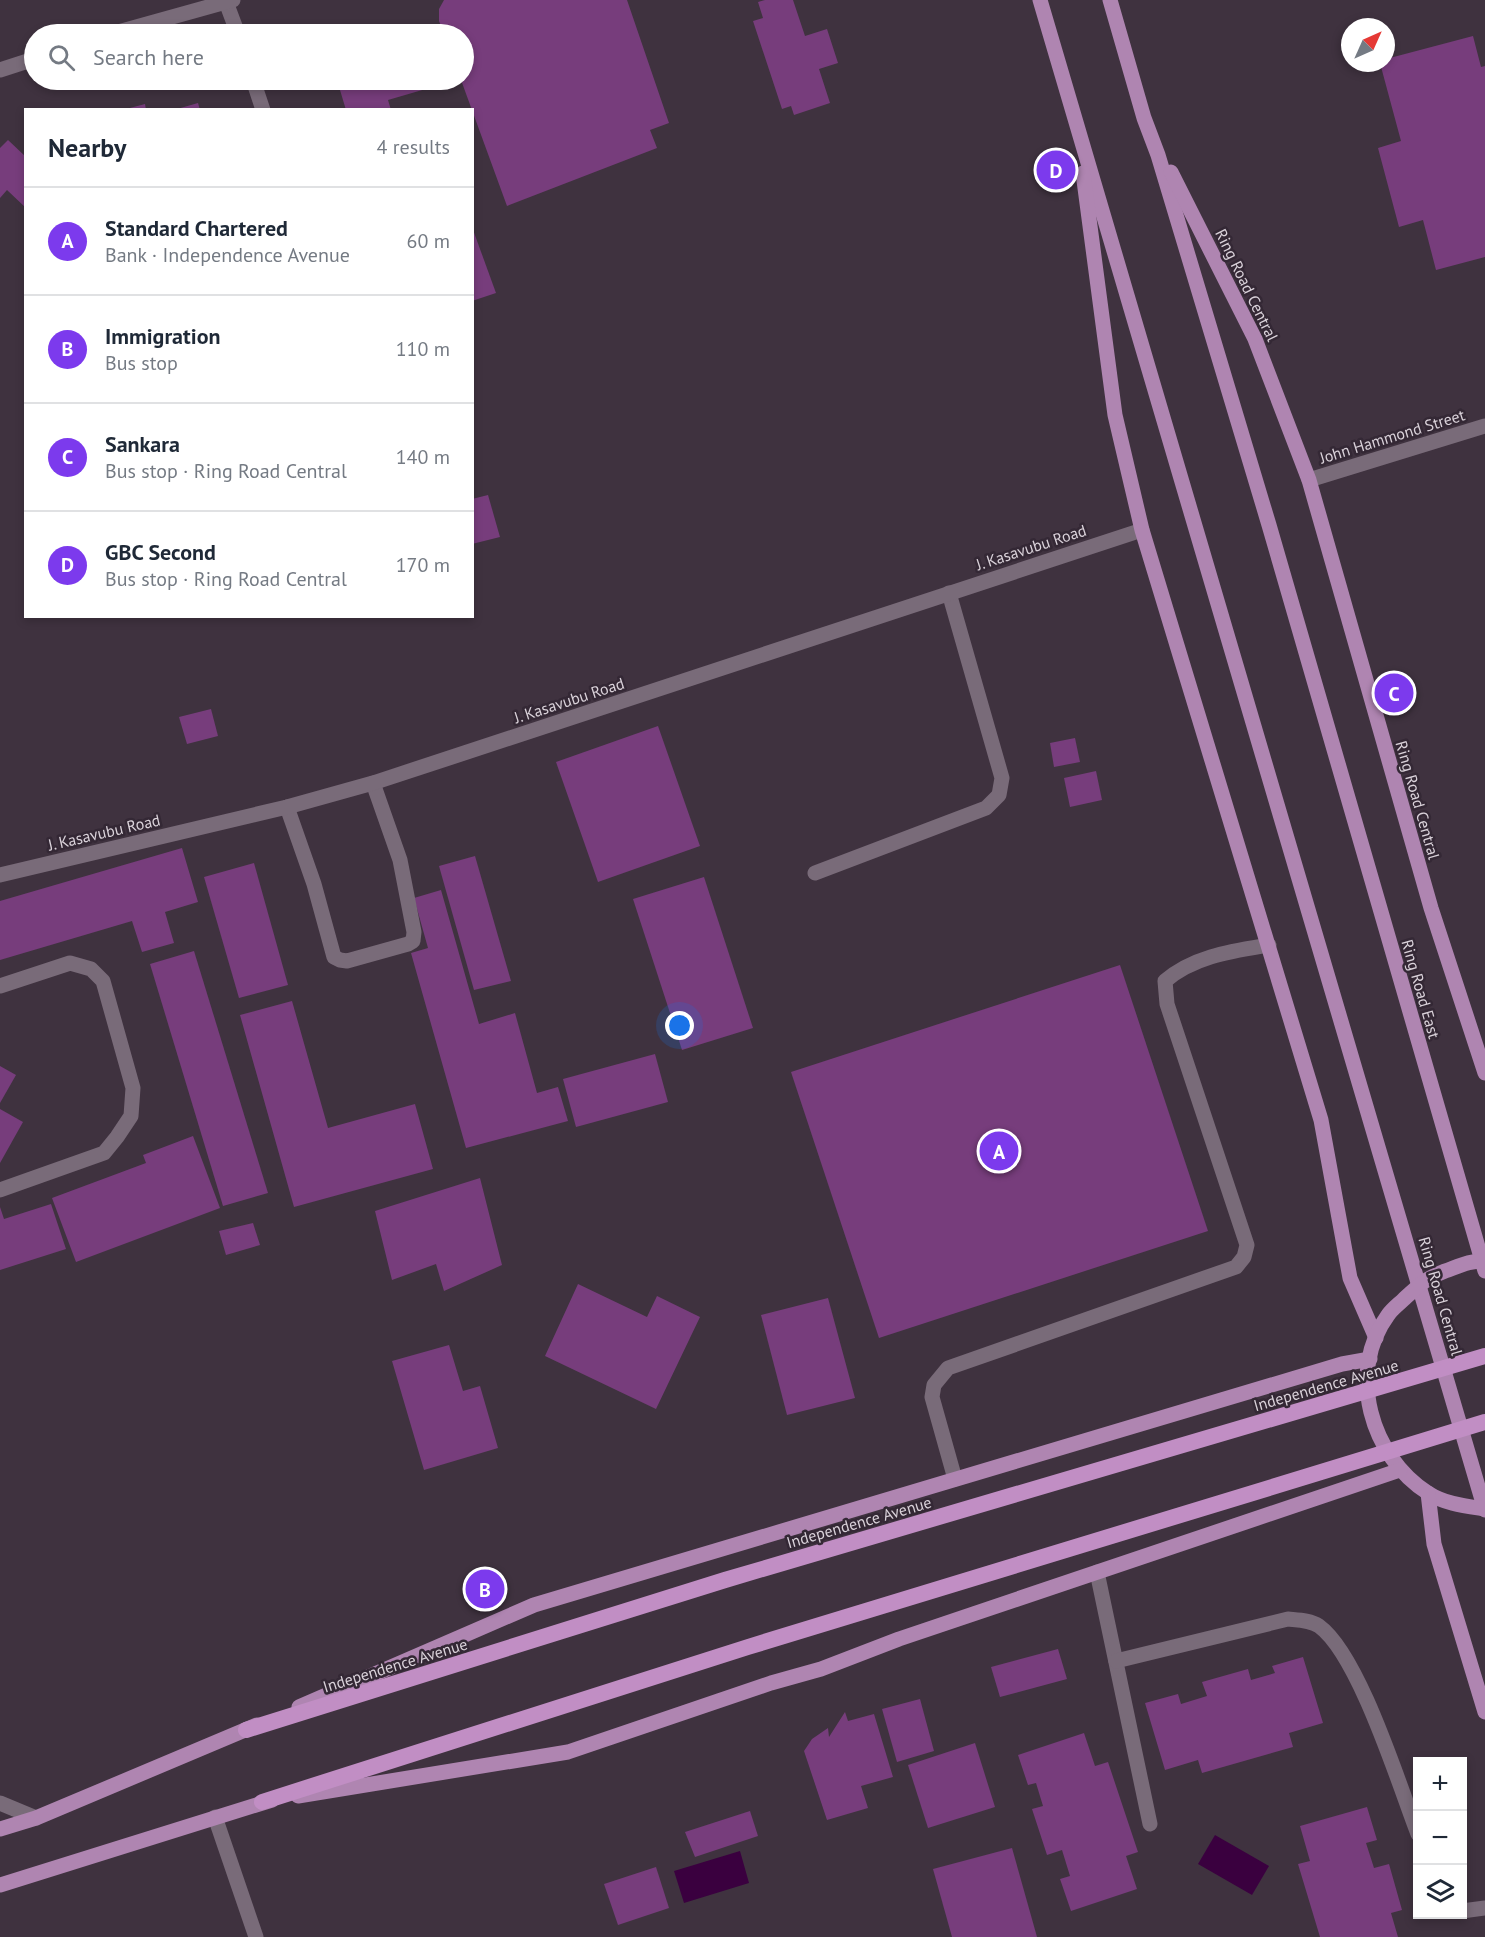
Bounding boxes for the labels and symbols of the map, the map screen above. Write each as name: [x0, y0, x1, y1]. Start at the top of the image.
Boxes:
north arrow: [1341, 18, 1395, 72]
pin: D: [1036, 148, 1076, 192]
street label: Ring Road Central: [1211, 226, 1283, 345]
street label: John Hammond Street: [1316, 404, 1468, 468]
street label: J. Kasavubu Road: [972, 520, 1089, 575]
pin: C: [1374, 670, 1414, 716]
street label: J. Kasavubu Road: [510, 673, 627, 728]
street label: Ring Road Central: [1392, 738, 1445, 862]
street label: J. Kasavubu Road: [45, 809, 162, 855]
street label: Ring Road East: [1397, 937, 1445, 1041]
your location: [665, 1011, 694, 1040]
pin: A: [980, 1128, 1018, 1174]
street label: Ring Road Central: [1415, 1234, 1468, 1358]
street label: Independence Avenue: [1251, 1355, 1401, 1415]
street label: Independence Avenue: [784, 1492, 934, 1552]
pin: B: [466, 1566, 504, 1612]
street label: Independence Avenue: [320, 1634, 470, 1696]

